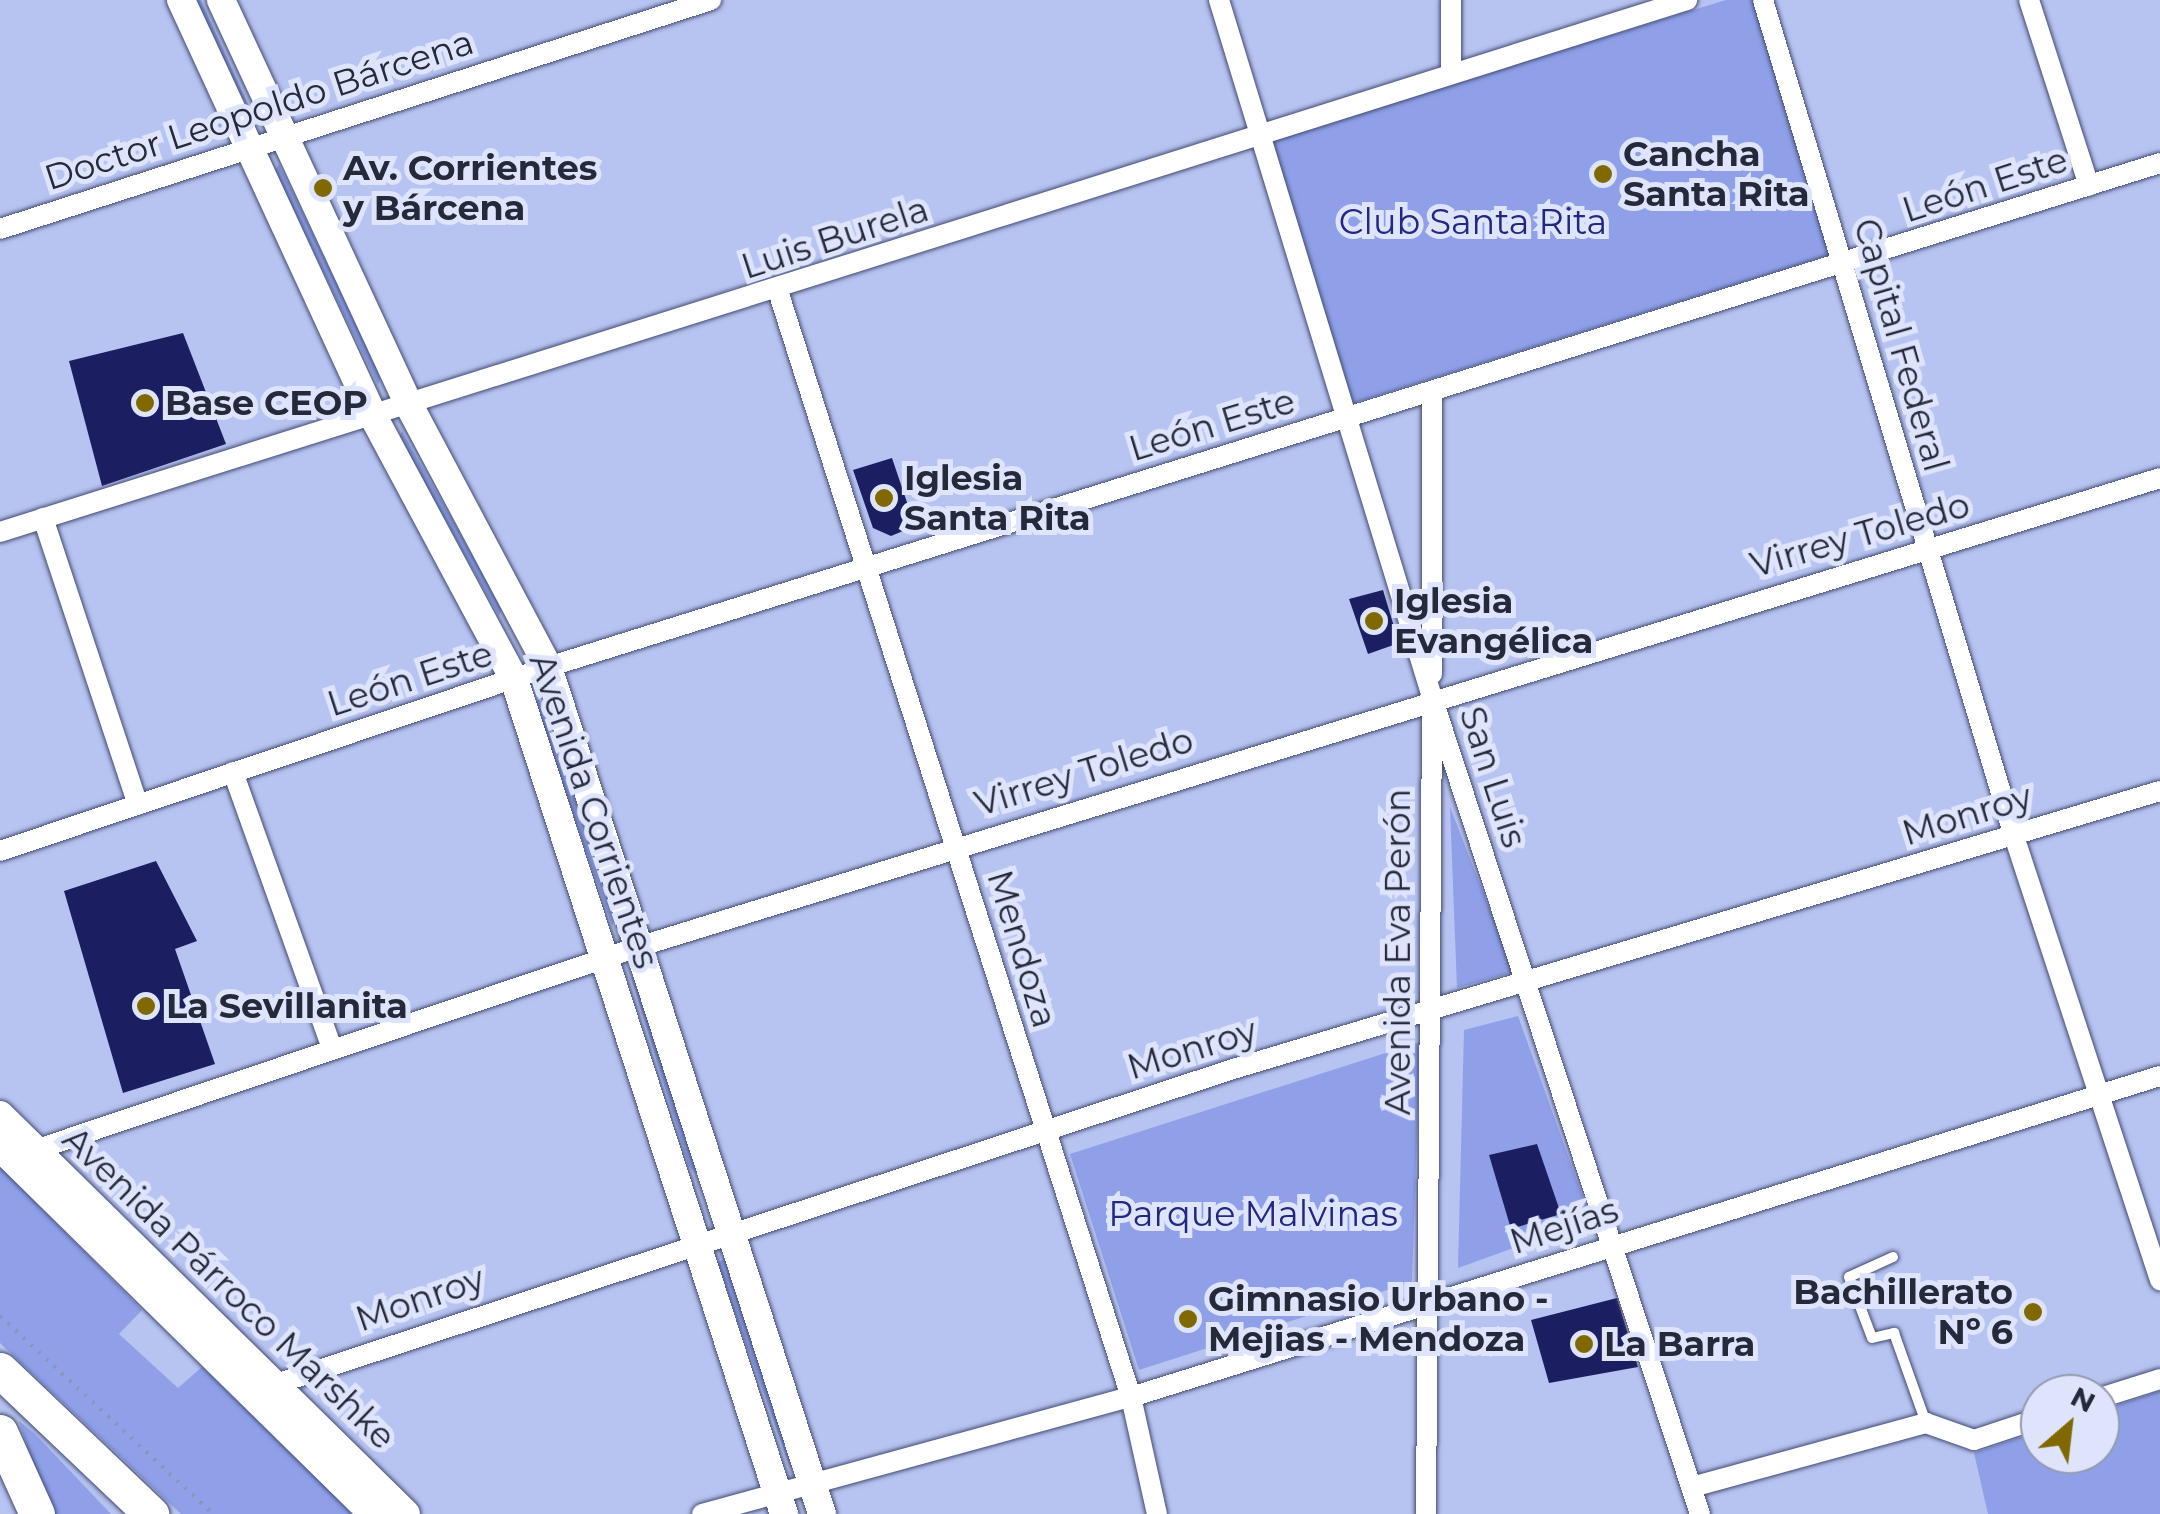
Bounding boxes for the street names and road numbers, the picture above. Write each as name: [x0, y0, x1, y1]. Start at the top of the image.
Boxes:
street label: Doctor Leopoldo Bárcena: [39, 21, 479, 199]
street label: León Este: [1897, 139, 2073, 231]
street label: Luis Burela: [736, 188, 934, 288]
street label: Capital Federal: [1845, 214, 1957, 476]
street label: León Este: [1124, 380, 1300, 470]
street label: Virrey Toledo: [1746, 484, 1974, 586]
street label: León Este: [322, 633, 498, 725]
street label: Avenida Corrientes: [520, 648, 668, 974]
street label: San Luis: [1451, 701, 1535, 853]
street label: Virrey Toledo: [970, 719, 1198, 825]
street label: Monroy: [1897, 775, 2037, 855]
street label: Avenida Eva Perón: [1377, 789, 1419, 1115]
street label: Mendoza: [978, 865, 1066, 1033]
street label: Monroy: [1122, 1009, 1262, 1089]
street label: Avenida Párroco Marshke: [54, 1118, 404, 1458]
street label: Mejías: [1505, 1189, 1623, 1263]
street label: Monroy: [350, 1257, 490, 1341]

